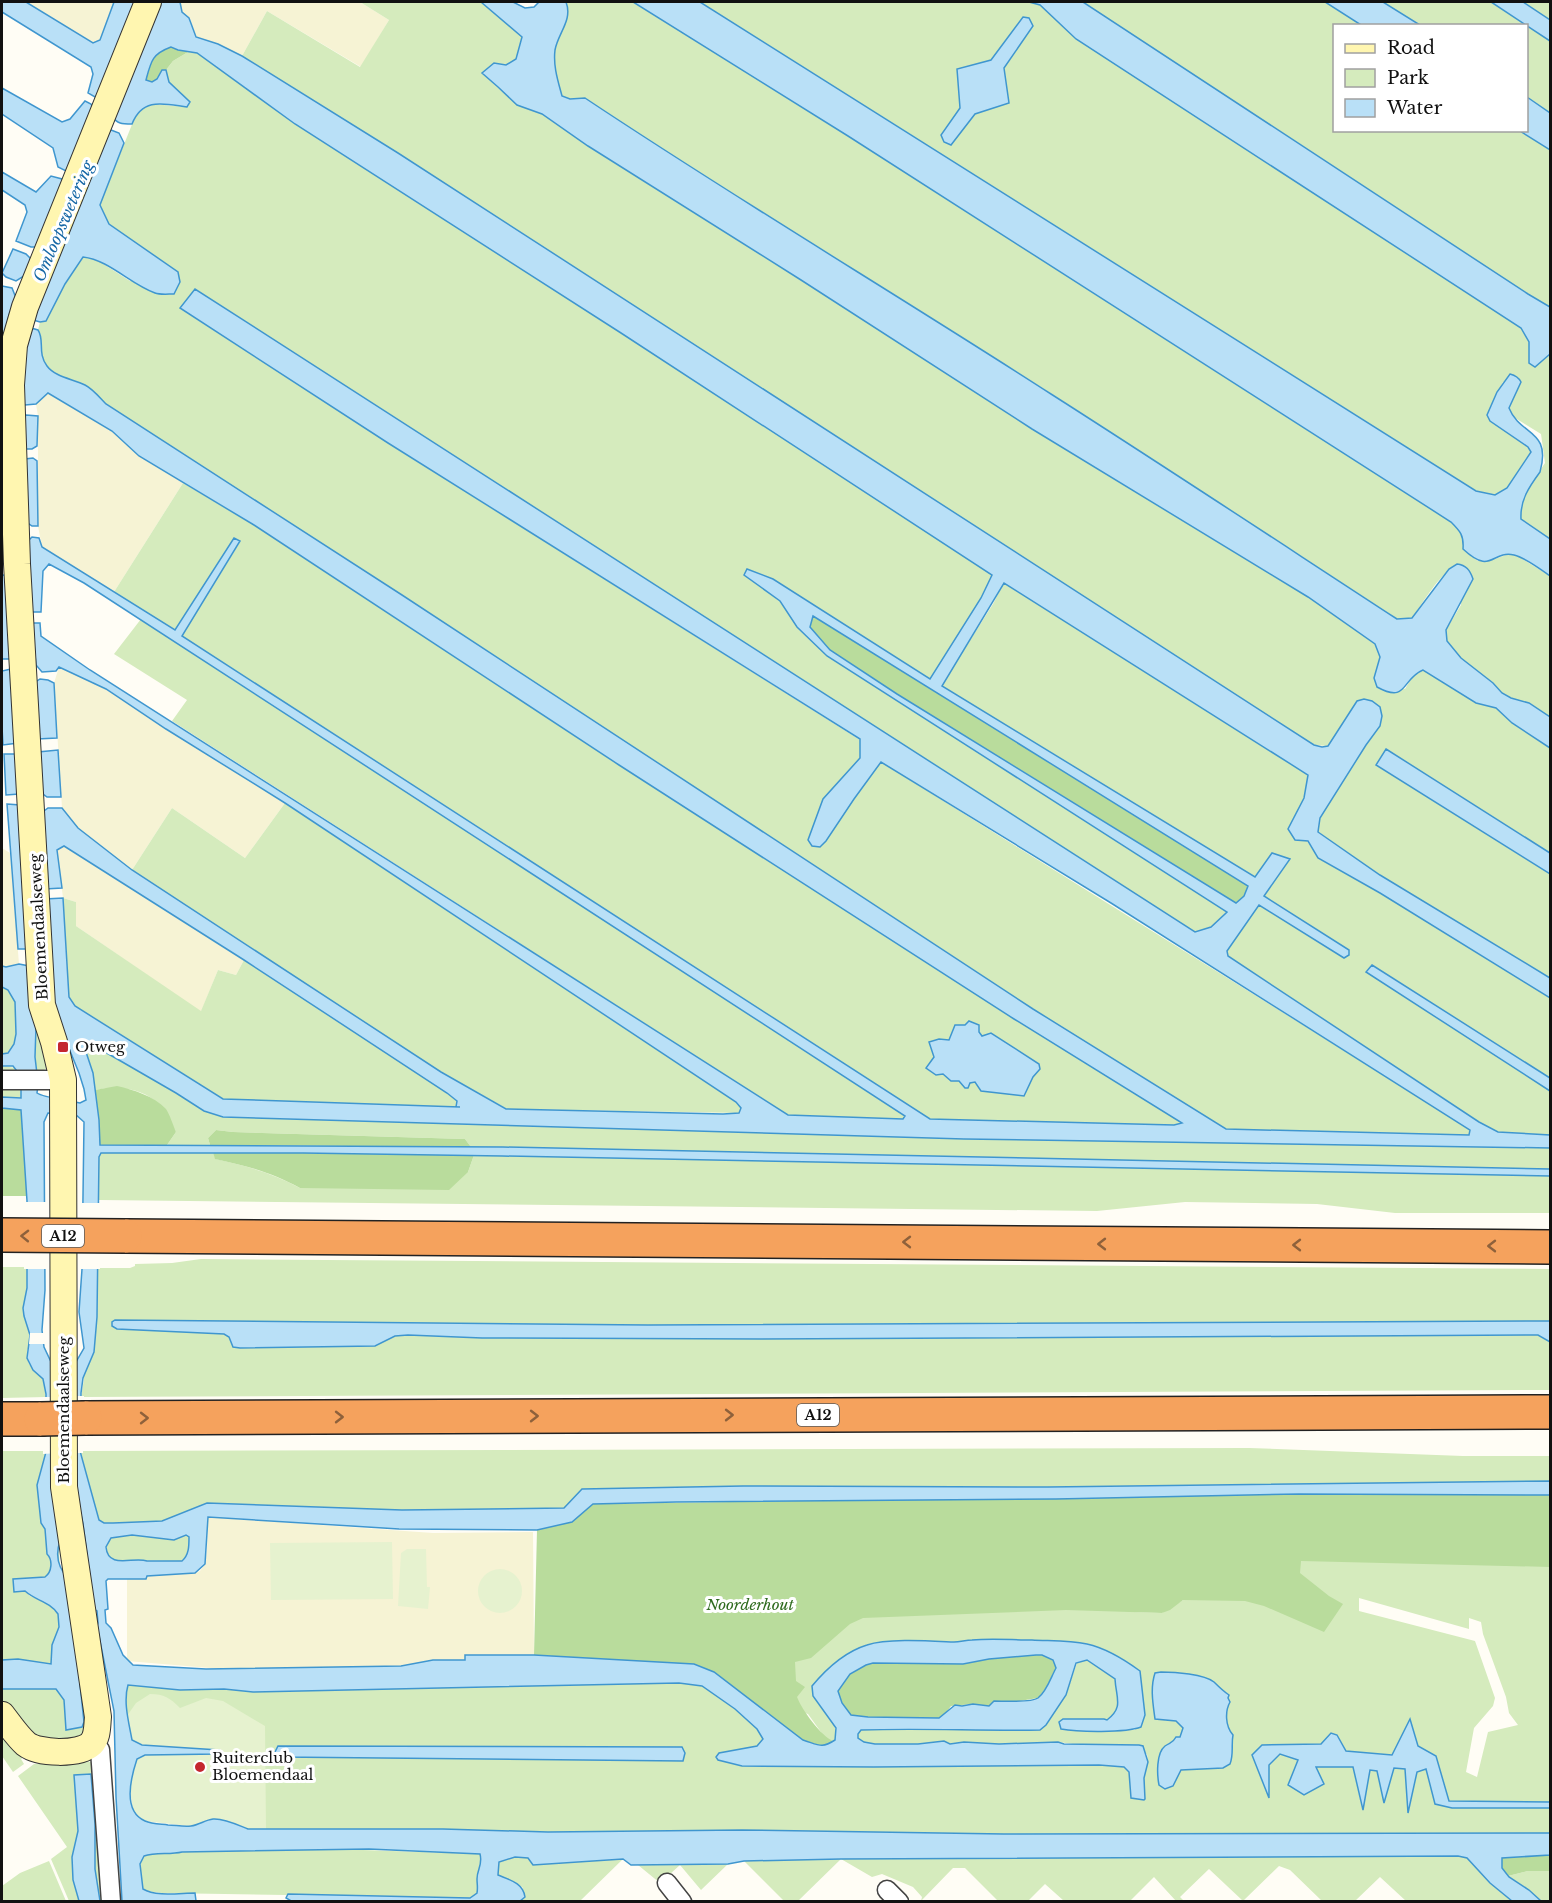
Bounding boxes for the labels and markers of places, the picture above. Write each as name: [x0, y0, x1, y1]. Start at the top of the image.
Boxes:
place label: Otweg: [75, 1037, 126, 1056]
marker: Otweg: [56, 1040, 70, 1054]
place label: Ruiterclub Bloemendaal: [212, 1748, 314, 1784]
marker: Ruiterclub Bloemendaal: [193, 1760, 207, 1774]

